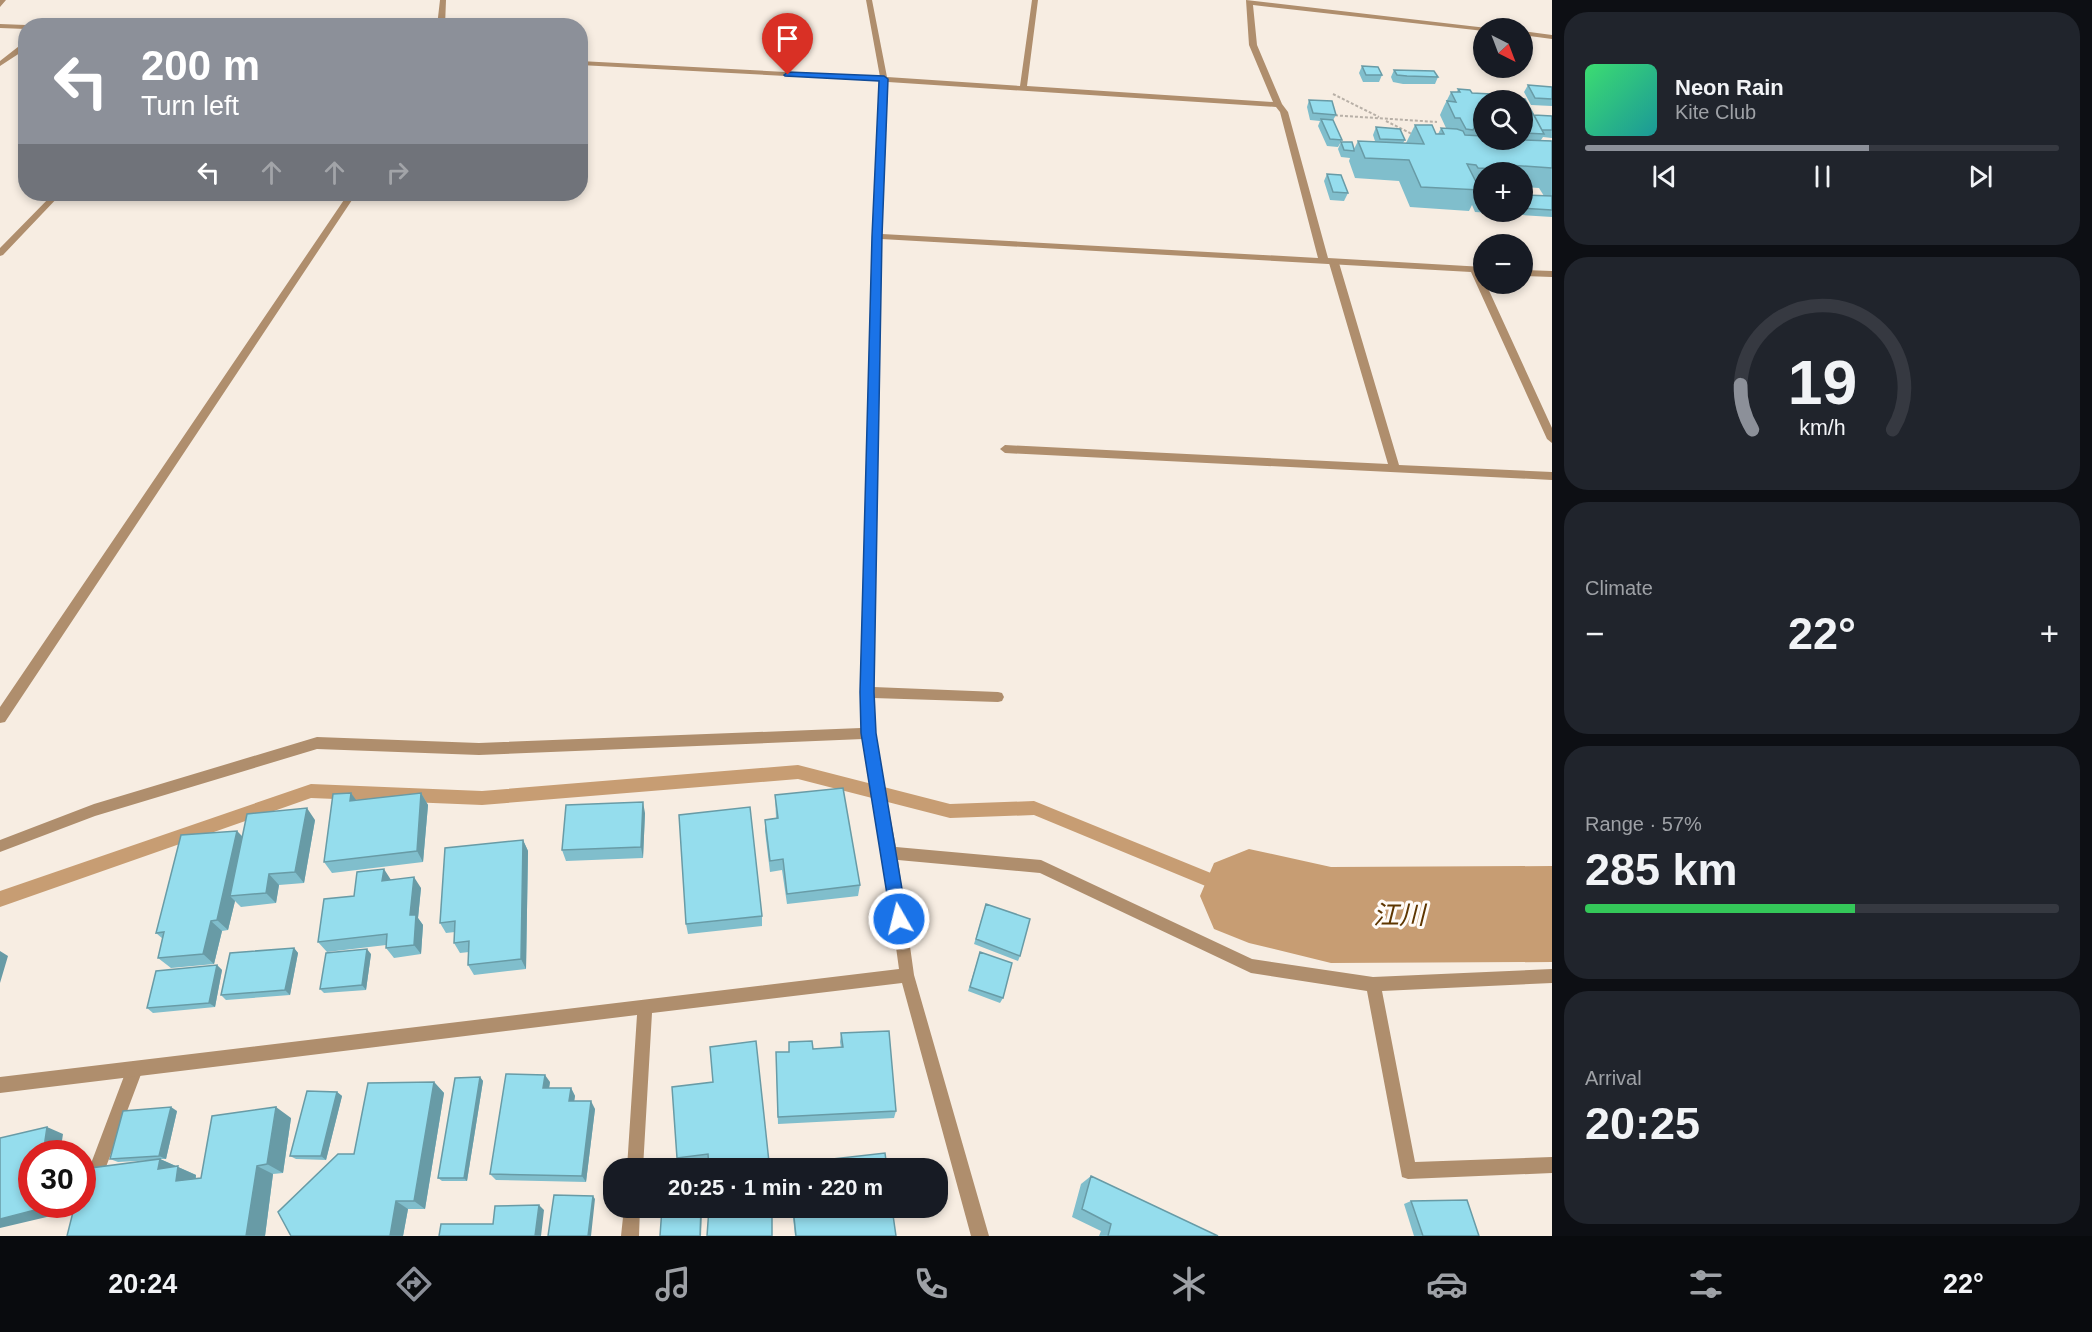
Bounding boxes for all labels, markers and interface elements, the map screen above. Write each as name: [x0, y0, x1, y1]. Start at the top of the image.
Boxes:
pin: [762, 13, 813, 75]
north arrow: [1473, 18, 1533, 78]
map controls: [1473, 18, 1533, 294]
icon: arrive: [771, 22, 804, 55]
icon: left: [42, 42, 120, 120]
text: 200 m: [141, 42, 260, 89]
text: Neon Rain: [1675, 75, 1784, 100]
button: search: [1473, 90, 1533, 150]
text: Turn left: [141, 91, 239, 121]
text: Kite Club: [1675, 101, 1756, 123]
icon: left: [192, 156, 225, 189]
icon: ahead: [255, 156, 288, 189]
icon: ahead: [318, 156, 351, 189]
icon: right: [381, 156, 414, 189]
icon: previous: [1648, 160, 1681, 193]
icon: pause: [1806, 160, 1839, 193]
icon: next: [1964, 160, 1997, 193]
button: +: [1473, 162, 1533, 222]
button: −: [1473, 234, 1533, 294]
text: 19: [1787, 348, 1857, 417]
text: km/h: [1799, 417, 1845, 441]
text: Climate: [1585, 577, 1653, 599]
text: 22°: [1788, 608, 1856, 659]
text: −: [1585, 615, 1604, 652]
text: +: [2040, 615, 2059, 652]
text: Range · 57%: [1585, 813, 1702, 835]
text: 285 km: [1585, 844, 1738, 895]
position arrow: [867, 887, 931, 951]
water label: 江川: [1373, 900, 1428, 930]
text: Arrival: [1585, 1067, 1642, 1089]
text: 20:25: [1585, 1098, 1700, 1149]
speed limit sign: 30: [18, 1140, 96, 1218]
text: 20:25 · 1 min · 220 m: [668, 1175, 883, 1200]
icon: directions: [393, 1263, 435, 1305]
icon: music: [652, 1263, 694, 1305]
icon: phone: [910, 1263, 952, 1305]
icon: climate: [1168, 1263, 1210, 1305]
icon: car: [1426, 1263, 1468, 1305]
icon: filters: [1685, 1263, 1727, 1305]
text: 20:24: [108, 1269, 177, 1299]
text: 22°: [1943, 1269, 1984, 1299]

